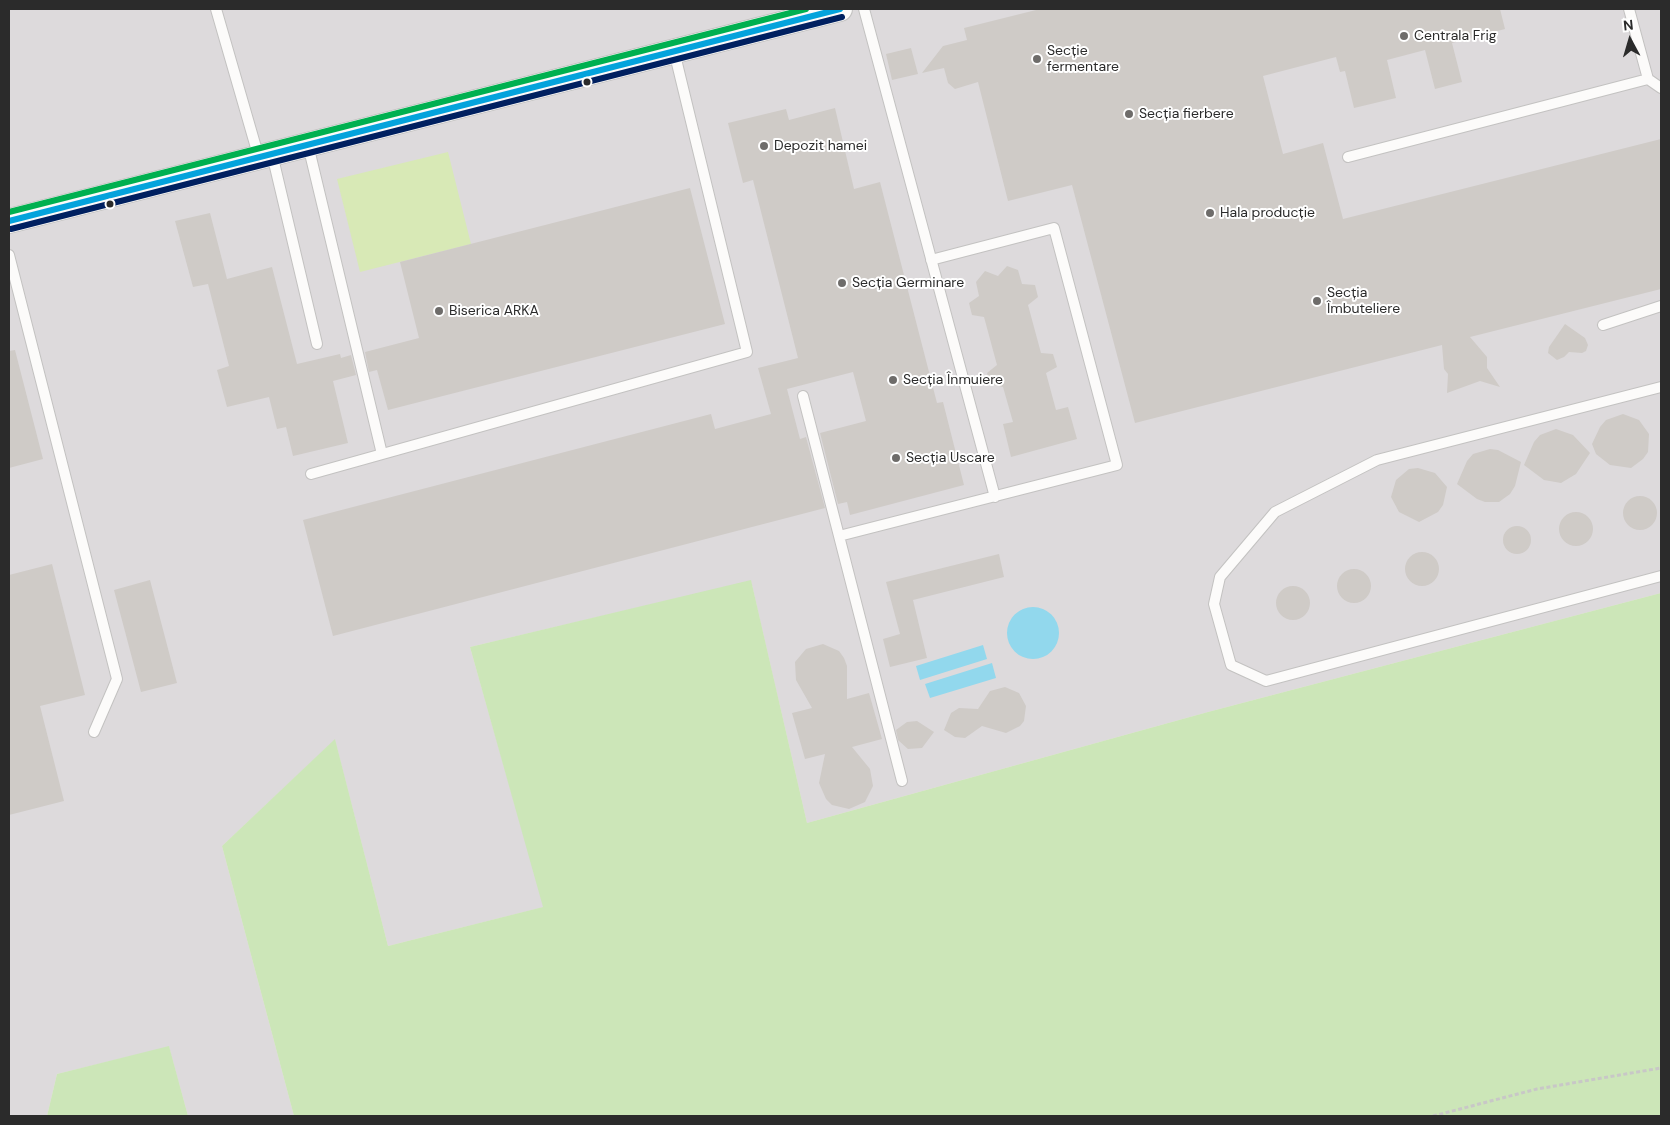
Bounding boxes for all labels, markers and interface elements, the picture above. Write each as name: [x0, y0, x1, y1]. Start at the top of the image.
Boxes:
north arrow: [1605, 15, 1655, 65]
text: N: [1622, 16, 1634, 35]
place label: Centrala Frig: [1414, 28, 1497, 44]
marker: Centrala Frig: [1398, 30, 1410, 42]
place label: Secție fermentare: [1047, 43, 1119, 75]
marker: Secție fermentare: [1031, 53, 1043, 65]
unlabelled marker: [582, 77, 592, 87]
place label: Secția fierbere: [1139, 106, 1234, 122]
marker: Secția fierbere: [1123, 108, 1135, 120]
place label: Depozit hamei: [774, 138, 867, 154]
marker: Depozit hamei: [758, 140, 770, 152]
unlabelled marker: [105, 199, 115, 209]
place label: Hala producție: [1220, 205, 1315, 221]
marker: Hala producție: [1204, 207, 1216, 219]
place label: Secția Germinare: [852, 275, 964, 291]
marker: Secția Germinare: [836, 277, 848, 289]
place label: Secția Îmbuteliere: [1327, 285, 1400, 318]
marker: Secția Îmbuteliere: [1311, 295, 1323, 307]
place label: Biserica ARKA: [449, 303, 539, 319]
marker: Biserica ARKA: [433, 305, 445, 317]
place label: Secția Înmuiere: [903, 372, 1003, 388]
marker: Secția Înmuiere: [887, 374, 899, 386]
place label: Secția Uscare: [906, 450, 995, 466]
marker: Secția Uscare: [890, 452, 902, 464]

